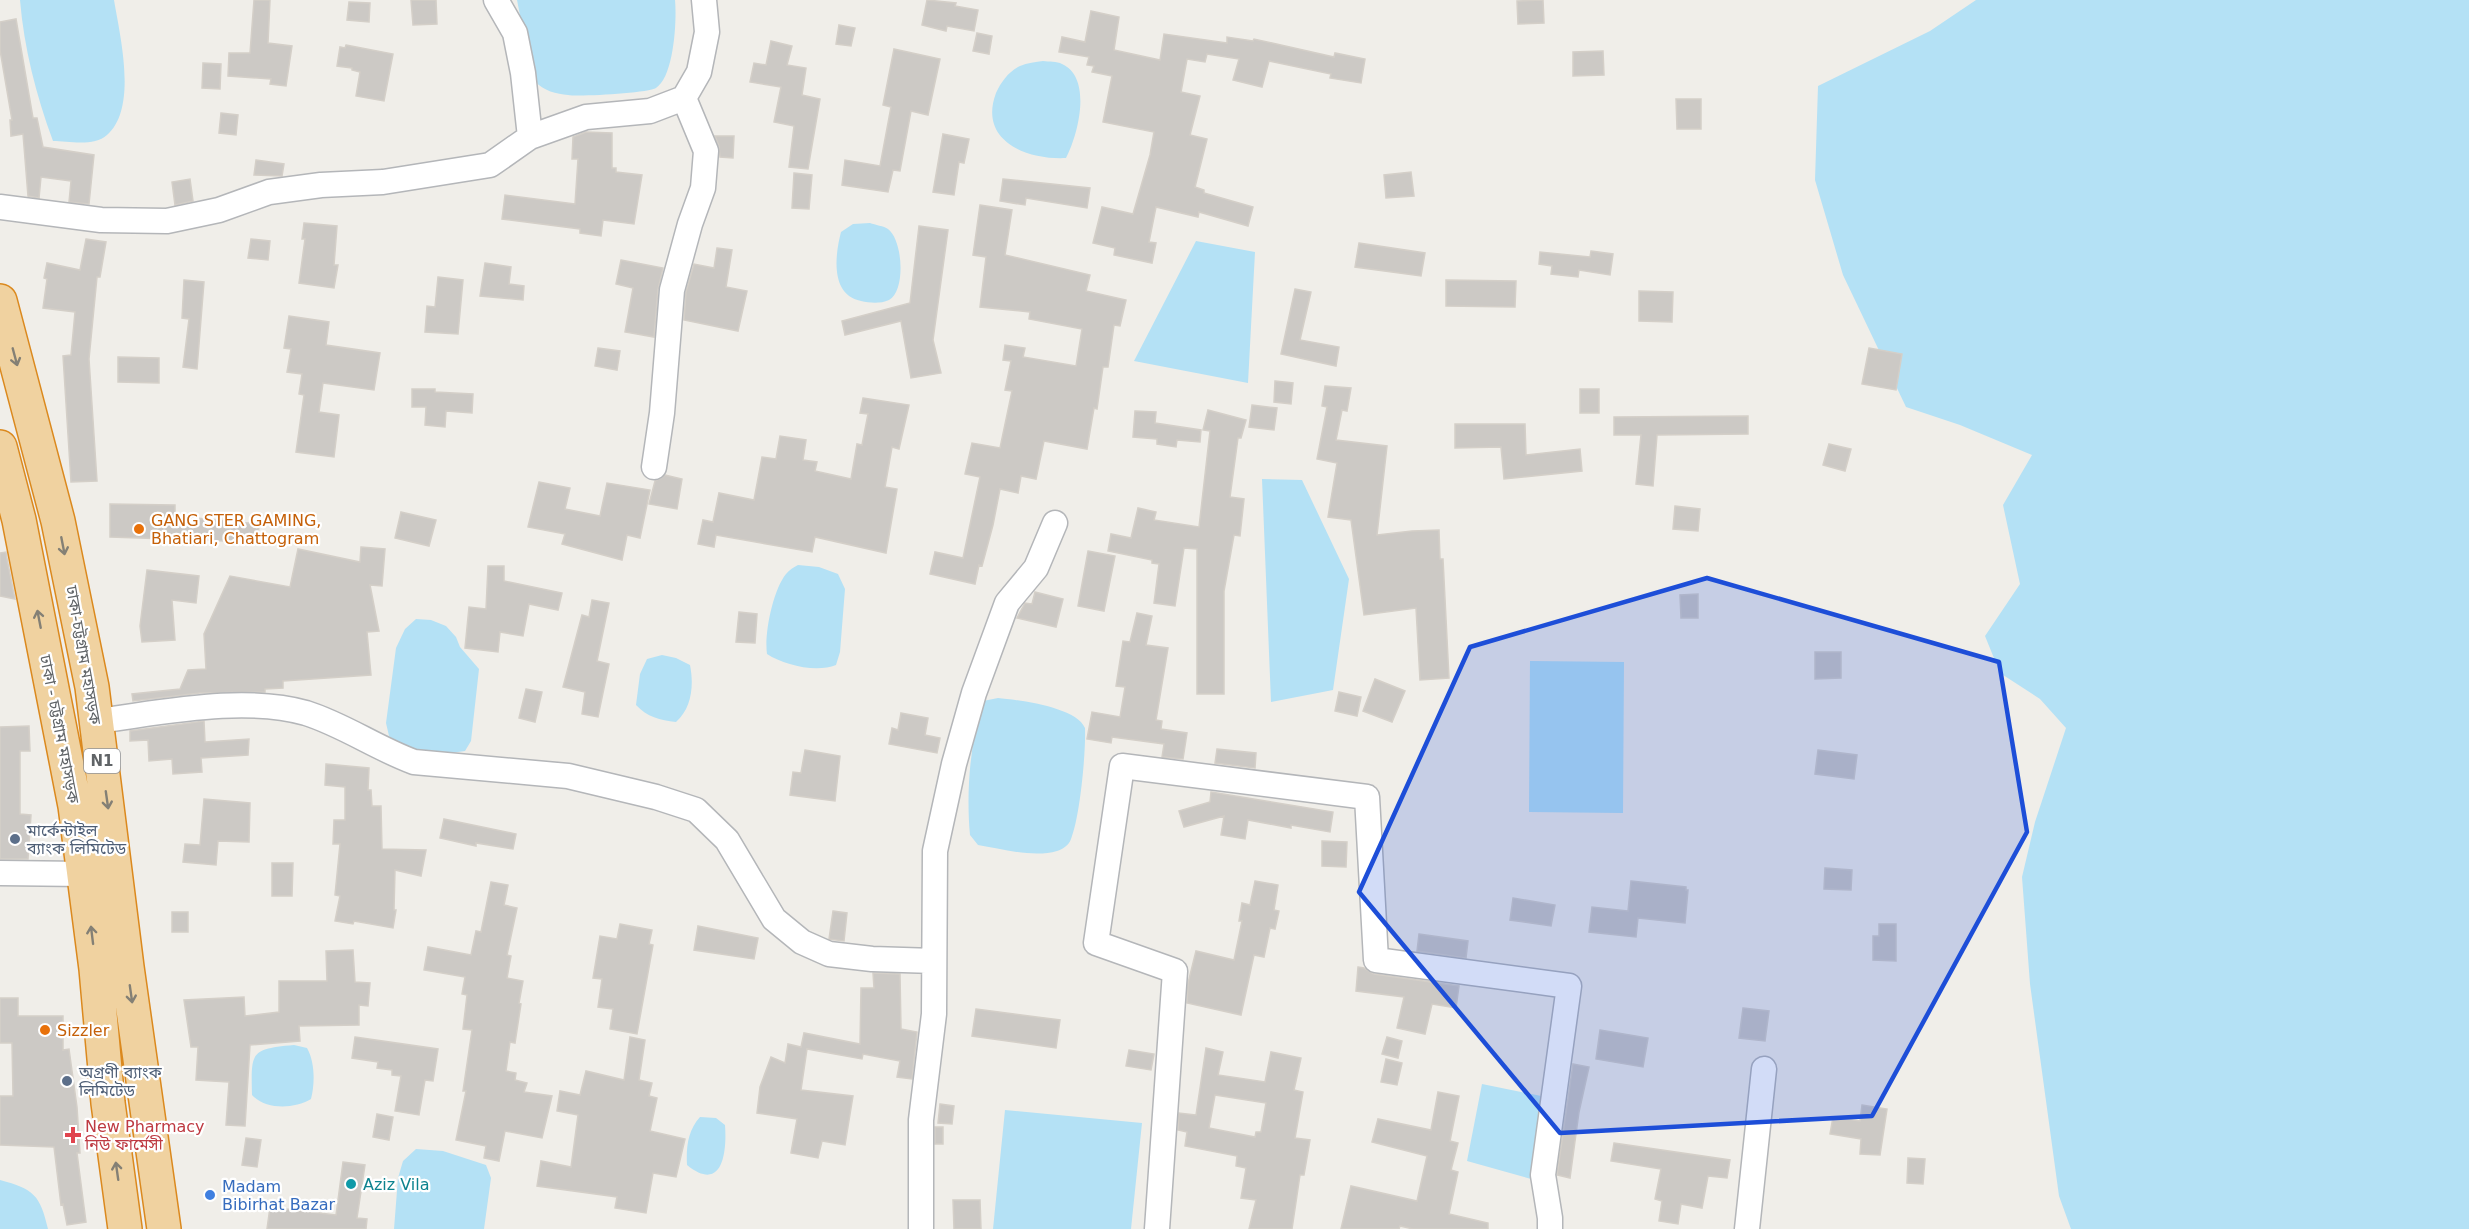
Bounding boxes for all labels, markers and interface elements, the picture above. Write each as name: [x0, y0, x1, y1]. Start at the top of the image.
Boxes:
one-way arrow: [10, 347, 22, 366]
place label: GANG STER GAMING, Bhatiari, Chattogram: [151, 511, 321, 548]
marker: GANG STER GAMING, Bhatiari, Chattogram: [132, 522, 146, 536]
one-way arrow: [58, 536, 69, 555]
street label: ঢাকা-চট্টগ্রাম মহাসড়ক: [62, 583, 105, 727]
one-way arrow: [33, 610, 44, 629]
street label: ঢাকা - চট্টগ্রাম মহাসড়ক: [36, 652, 83, 806]
road number: N1: [84, 749, 120, 773]
one-way arrow: [101, 790, 112, 810]
place label: মার্কেন্টাইল ব্যাংক লিমিটেড: [26, 821, 127, 858]
marker: মার্কেন্টাইল ব্যাংক লিমিটেড: [8, 832, 22, 846]
one-way arrow: [86, 926, 97, 946]
one-way arrow: [125, 983, 136, 1003]
place label: Sizzler: [57, 1021, 110, 1040]
marker: Sizzler: [38, 1023, 52, 1037]
place label: অগ্রণী ব্যাংক লিমিটেড: [78, 1063, 163, 1100]
marker: অগ্রণী ব্যাংক লিমিটেড: [60, 1074, 74, 1088]
place label: New Pharmacy নিউ ফার্মেসী: [84, 1117, 205, 1154]
marker: New Pharmacy নিউ ফার্মেসী: [66, 1128, 80, 1142]
one-way arrow: [111, 1162, 122, 1181]
place label: Aziz Vila: [363, 1175, 430, 1194]
place label: Madam Bibirhat Bazar: [222, 1177, 336, 1214]
marker: Aziz Vila: [344, 1177, 358, 1191]
marker: Madam Bibirhat Bazar: [203, 1188, 217, 1202]

